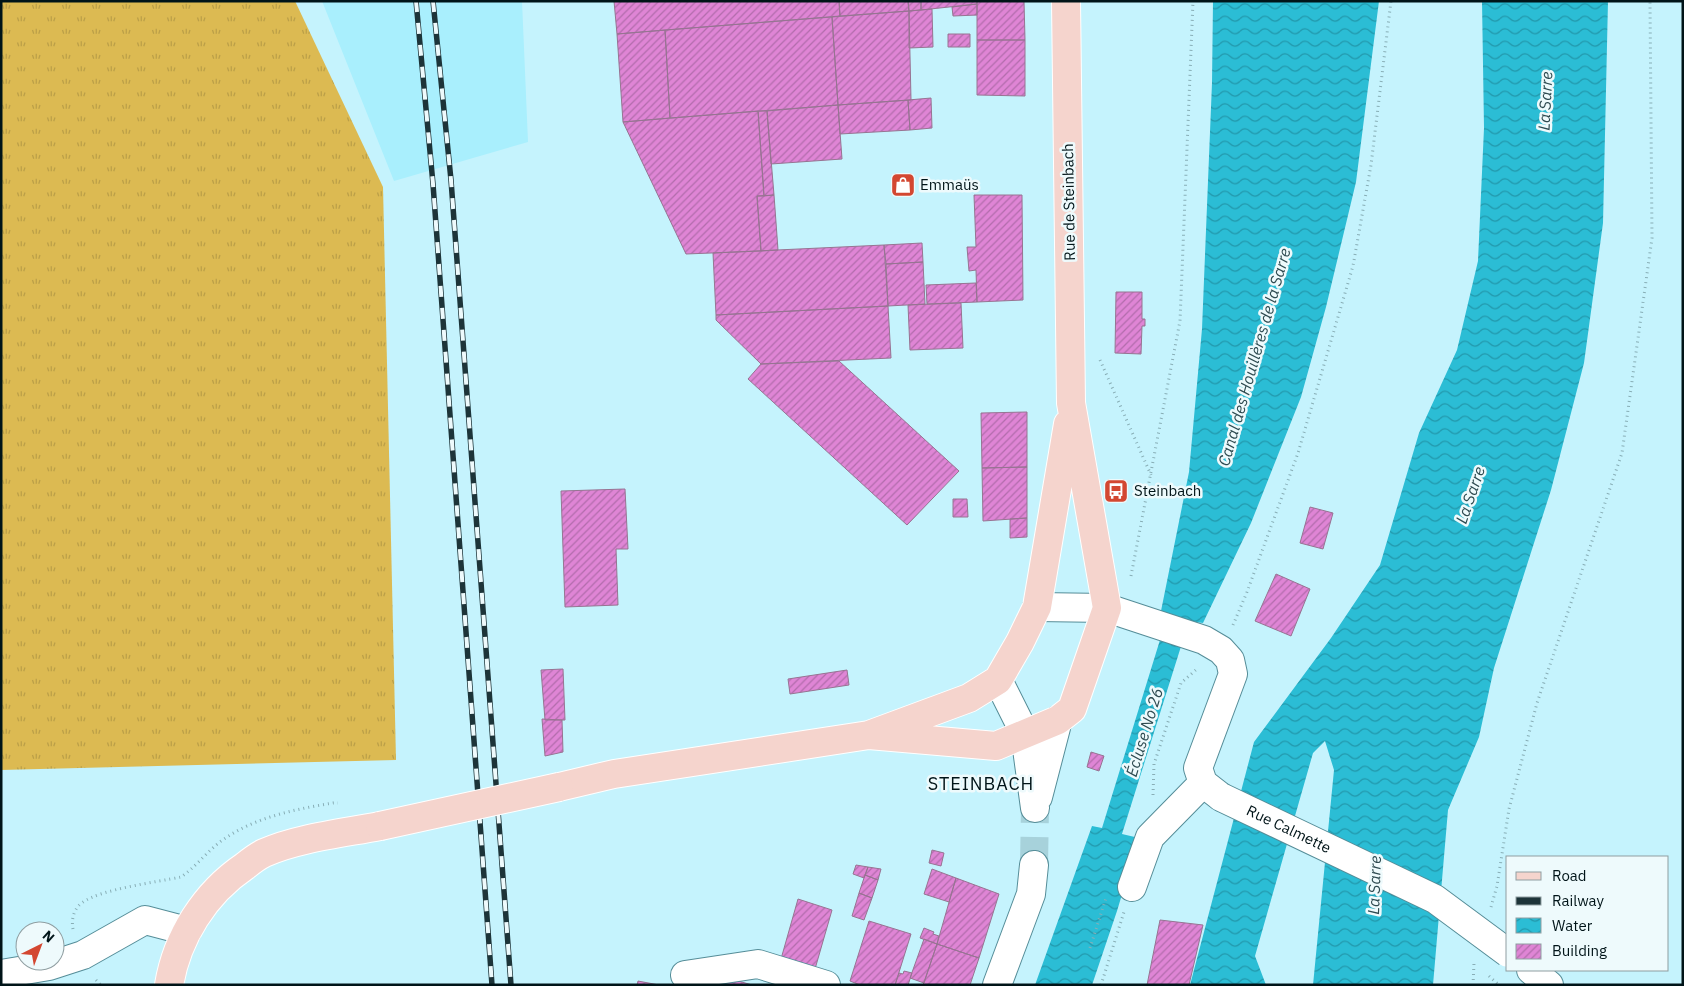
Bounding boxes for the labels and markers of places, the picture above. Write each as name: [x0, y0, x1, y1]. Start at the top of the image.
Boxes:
shop icon: Emmaüs: [890, 172, 916, 198]
place label: Emmaüs: [920, 175, 979, 194]
bus stop icon: Steinbach: [1103, 478, 1129, 504]
place label: Steinbach: [1134, 481, 1201, 500]

